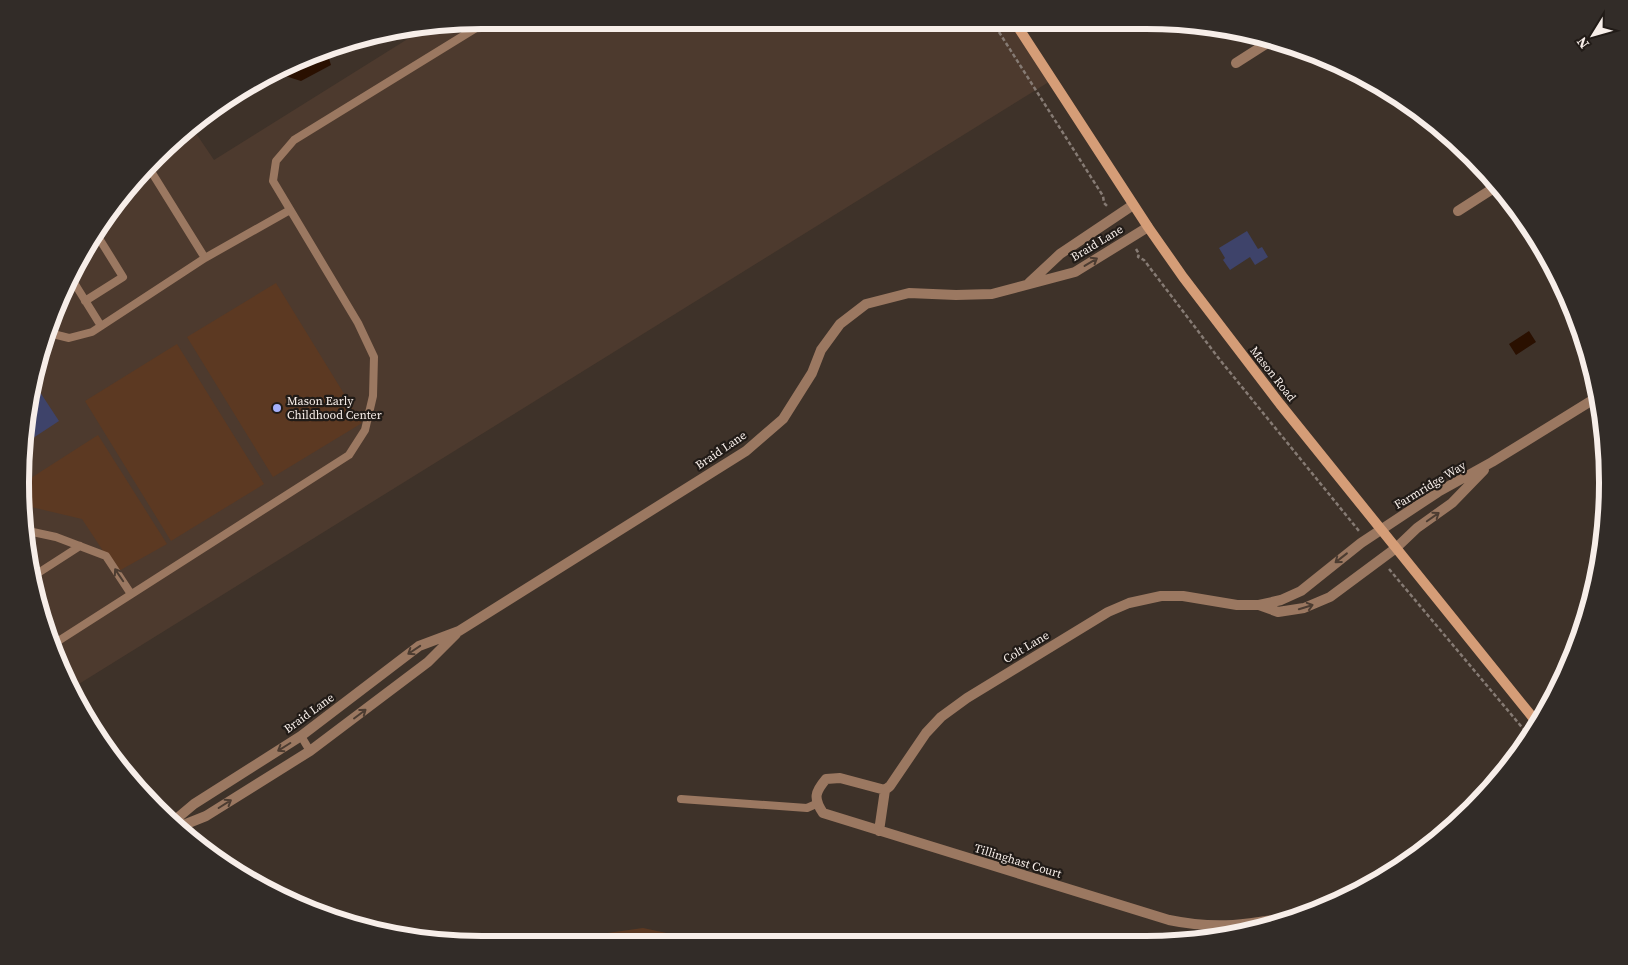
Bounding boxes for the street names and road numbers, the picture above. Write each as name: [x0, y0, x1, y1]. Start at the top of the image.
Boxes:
street label: Braid Lane: [1068, 221, 1126, 265]
street label: Mason Road: [1246, 343, 1300, 405]
street label: Braid Lane: [692, 427, 750, 473]
street label: Farmridge Way: [1391, 457, 1470, 513]
street label: Colt Lane: [1000, 627, 1052, 667]
street label: Braid Lane: [281, 689, 337, 737]
street label: Tillinghast Court: [972, 840, 1064, 882]

